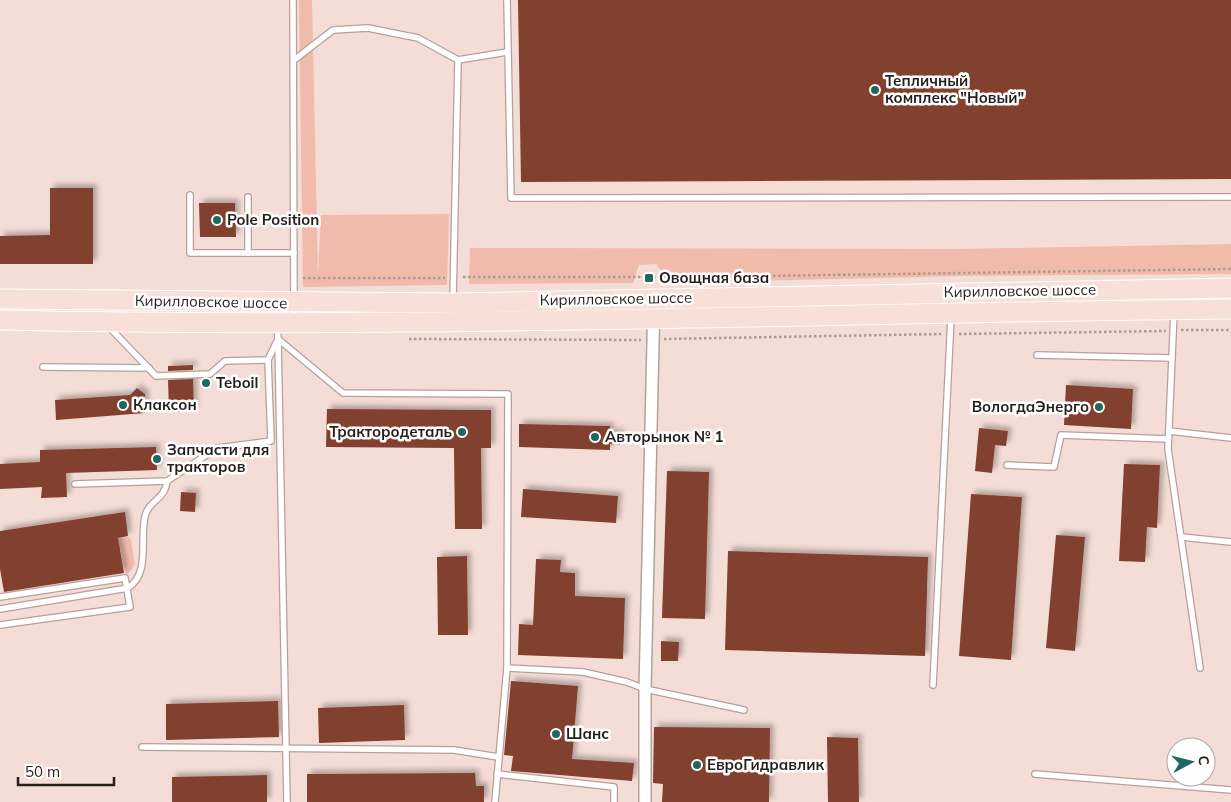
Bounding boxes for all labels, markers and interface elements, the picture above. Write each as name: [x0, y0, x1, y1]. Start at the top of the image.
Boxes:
place label: Тепличный комплекс "Новый": [885, 71, 1024, 107]
marker: Тепличный комплекс "Новый": [869, 84, 881, 96]
place label: Pole Position: [227, 210, 319, 229]
marker: Pole Position: [211, 214, 223, 226]
place label: Овощная база: [659, 268, 769, 287]
marker: Овощная база: [643, 272, 655, 284]
street label: Кирилловское шоссе: [944, 280, 1096, 301]
street label: Кирилловское шоссе: [540, 288, 692, 309]
street label: Кирилловское шоссе: [135, 291, 287, 312]
place label: Teboil: [216, 373, 258, 392]
marker: Teboil: [200, 377, 212, 389]
place label: Клаксон: [133, 395, 197, 414]
place label: ВологдаЭнерго: [972, 397, 1089, 416]
marker: Клаксон: [117, 399, 129, 411]
marker: ВологдаЭнерго: [1093, 401, 1105, 413]
place label: Трактородеталь: [329, 422, 452, 441]
marker: Трактородеталь: [456, 426, 468, 438]
place label: Авторынок № 1: [605, 427, 724, 446]
marker: Авторынок № 1: [589, 431, 601, 443]
place label: Запчасти для тракторов: [167, 440, 269, 476]
marker: Запчасти для тракторов: [151, 453, 163, 465]
place label: Шанс: [566, 724, 609, 743]
marker: Шанс: [550, 728, 562, 740]
north arrow: [1166, 737, 1216, 787]
scale bar: [18, 754, 114, 786]
place label: ЕвроГидравлик: [707, 755, 824, 774]
text: С: [1194, 755, 1213, 766]
marker: ЕвроГидравлик: [691, 759, 703, 771]
text: 50 m: [25, 762, 60, 781]

